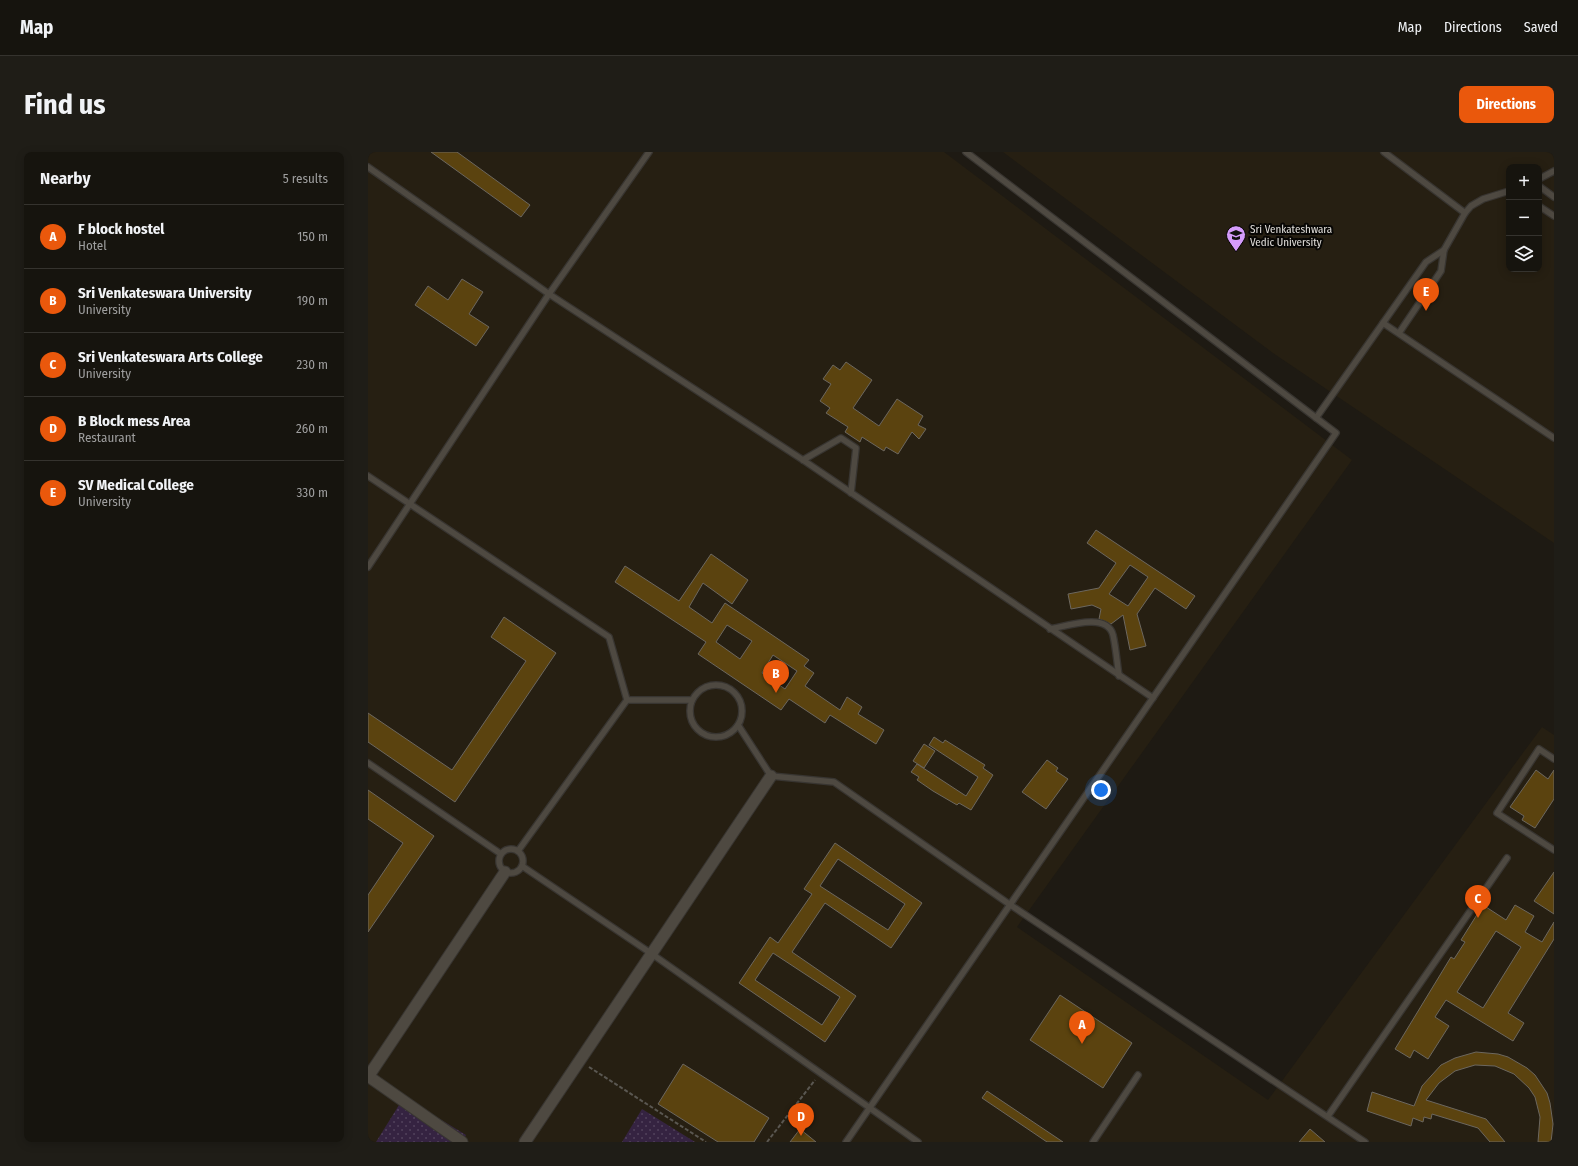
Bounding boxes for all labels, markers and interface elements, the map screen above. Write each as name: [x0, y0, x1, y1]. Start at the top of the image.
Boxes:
text: Map: [20, 16, 53, 39]
text: Map: [1398, 19, 1422, 36]
text: Directions: [1444, 19, 1502, 36]
text: Saved: [1524, 19, 1558, 36]
button: Directions: [1459, 86, 1554, 123]
text: Find us: [24, 88, 106, 121]
map controls: [1506, 164, 1542, 272]
button: +: [1506, 164, 1542, 200]
text: Nearby: [40, 168, 91, 189]
text: 5 results: [283, 171, 328, 186]
button: −: [1506, 200, 1542, 236]
text: F block hostel: [78, 220, 164, 238]
place label: Sri Venkateshwara Vedic University: [1250, 223, 1332, 249]
school or university icon: Sri Venkateshwara Vedic University: [1225, 224, 1247, 252]
text: A: [49, 229, 57, 244]
text: 150 m: [297, 229, 328, 244]
button: layers: [1506, 236, 1542, 272]
text: Hotel: [78, 238, 107, 253]
pin: E: [1413, 278, 1439, 311]
text: Sri Venkateswara University: [78, 284, 252, 302]
text: B: [49, 293, 57, 308]
text: 190 m: [297, 293, 328, 308]
text: University: [78, 302, 131, 317]
text: Sri Venkateswara Arts College: [78, 348, 263, 366]
text: C: [50, 357, 56, 372]
text: 230 m: [297, 357, 328, 372]
text: University: [78, 366, 131, 381]
text: B Block mess Area: [78, 412, 191, 430]
text: D: [49, 421, 57, 436]
text: 260 m: [296, 421, 328, 436]
text: Restaurant: [78, 430, 136, 445]
text: SV Medical College: [78, 476, 194, 494]
text: E: [50, 485, 56, 500]
text: 330 m: [296, 485, 328, 500]
text: University: [78, 494, 131, 509]
pin: B: [763, 660, 789, 693]
your location: [1091, 780, 1111, 800]
pin: C: [1465, 885, 1491, 918]
pin: A: [1069, 1011, 1095, 1044]
pin: D: [788, 1103, 814, 1136]

